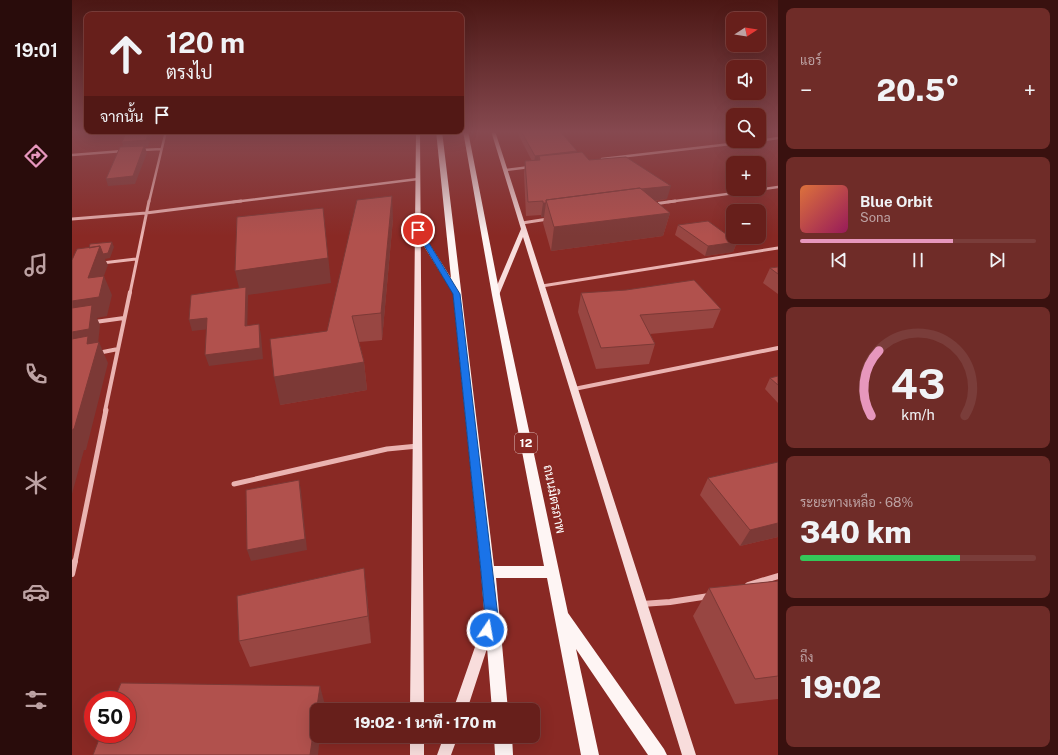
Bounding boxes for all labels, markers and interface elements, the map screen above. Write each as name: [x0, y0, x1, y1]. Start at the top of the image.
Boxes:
north arrow: [726, 12, 766, 52]
map controls: [726, 12, 766, 244]
text: 120 m: [166, 26, 245, 59]
icon: ahead: [100, 28, 152, 80]
text: 19:01: [14, 40, 58, 61]
text: แอร์: [800, 53, 821, 68]
button: sound: [726, 60, 766, 100]
text: ตรงไป: [166, 62, 213, 83]
text: 20.5°: [876, 72, 960, 108]
text: −: [800, 77, 812, 103]
text: +: [1024, 77, 1036, 103]
icon: arrive: [151, 104, 173, 126]
text: จากนั้น: [100, 108, 143, 125]
button: search: [726, 108, 766, 148]
icon: directions: [22, 142, 50, 170]
button: +: [726, 156, 766, 196]
text: Blue Orbit: [860, 193, 933, 210]
button: −: [726, 204, 766, 244]
text: Sona: [860, 210, 891, 225]
pin: [401, 213, 435, 247]
icon: arrive: [407, 219, 429, 241]
icon: previous: [828, 249, 850, 271]
icon: pause: [907, 249, 929, 271]
icon: next: [986, 249, 1008, 271]
icon: music: [22, 251, 50, 279]
text: 43: [891, 358, 945, 407]
icon: phone: [22, 360, 50, 388]
text: km/h: [901, 405, 935, 422]
road number: 12: [515, 433, 537, 453]
street label: ถนนมิตรภาพ: [540, 463, 570, 535]
icon: climate: [22, 469, 50, 497]
text: ระยะทางเหลือ · 68%: [800, 495, 913, 510]
text: 340 km: [800, 514, 912, 550]
icon: car: [22, 578, 50, 606]
position arrow: [466, 609, 508, 651]
text: ถึง: [800, 650, 813, 665]
text: 19:02: [800, 669, 881, 705]
icon: filters: [22, 686, 50, 714]
speed limit sign: 50: [84, 691, 136, 743]
text: 19:02 · 1 นาที · 170 m: [354, 714, 496, 731]

